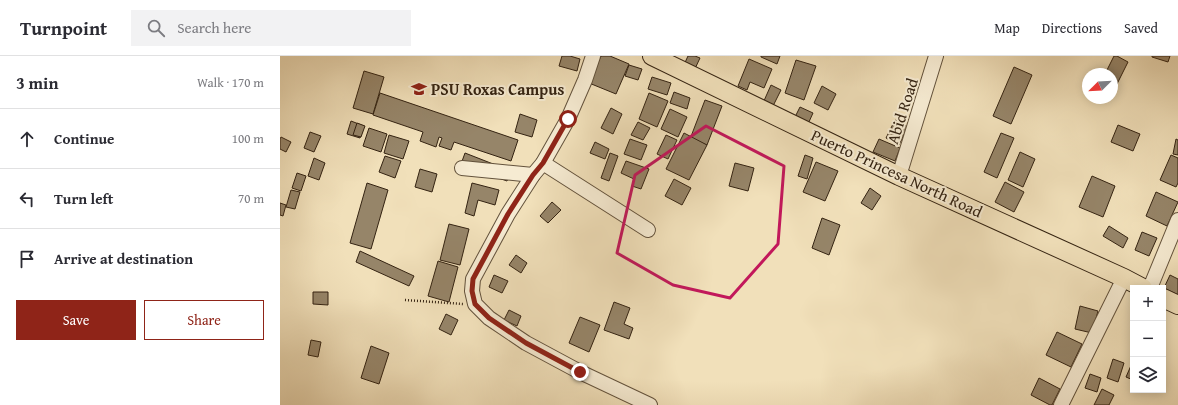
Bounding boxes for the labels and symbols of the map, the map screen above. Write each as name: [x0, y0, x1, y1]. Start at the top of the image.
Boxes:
north arrow: [1082, 68, 1118, 104]
street label: Abid Road: [880, 75, 924, 147]
place label: PSU Roxas Campus: [431, 77, 564, 101]
school or university icon: PSU Roxas Campus: [410, 80, 428, 98]
route start: [559, 110, 577, 128]
street label: Puerto Princesa North Road: [808, 123, 987, 223]
route end: [571, 363, 589, 381]

